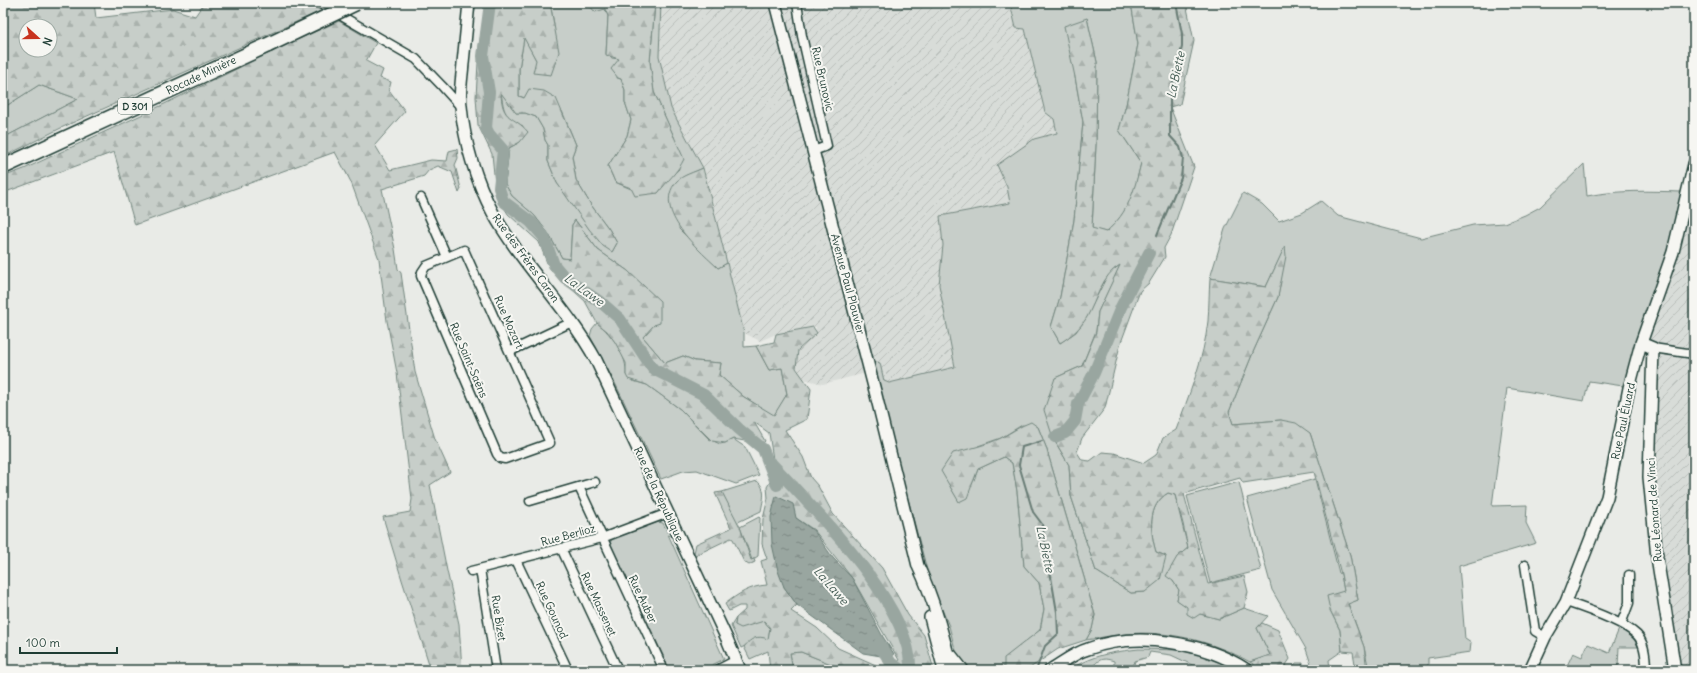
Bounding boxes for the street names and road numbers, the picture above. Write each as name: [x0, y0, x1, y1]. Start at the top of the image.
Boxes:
street label: Rue Brunovic: [809, 45, 837, 113]
street label: Rocade Minière: [164, 53, 238, 97]
road number: D 301: [118, 98, 152, 114]
street label: Rue des Frères Caron: [489, 211, 563, 305]
street label: Avenue Paul Plouvier: [828, 232, 868, 336]
street label: Rue Mozart: [491, 293, 527, 351]
street label: Rue Saint-Saëns: [447, 320, 491, 400]
street label: Rue Paul Éluard: [1607, 380, 1638, 461]
street label: Rue de la République: [631, 444, 687, 544]
street label: Rue Léonard de Vinci: [1643, 457, 1665, 563]
street label: Rue Berlioz: [539, 521, 597, 549]
street label: Rue Massenet: [578, 570, 620, 638]
street label: Rue Auber: [626, 573, 661, 626]
street label: Rue Gounod: [533, 579, 572, 641]
street label: Rue Bizet: [488, 594, 510, 642]

